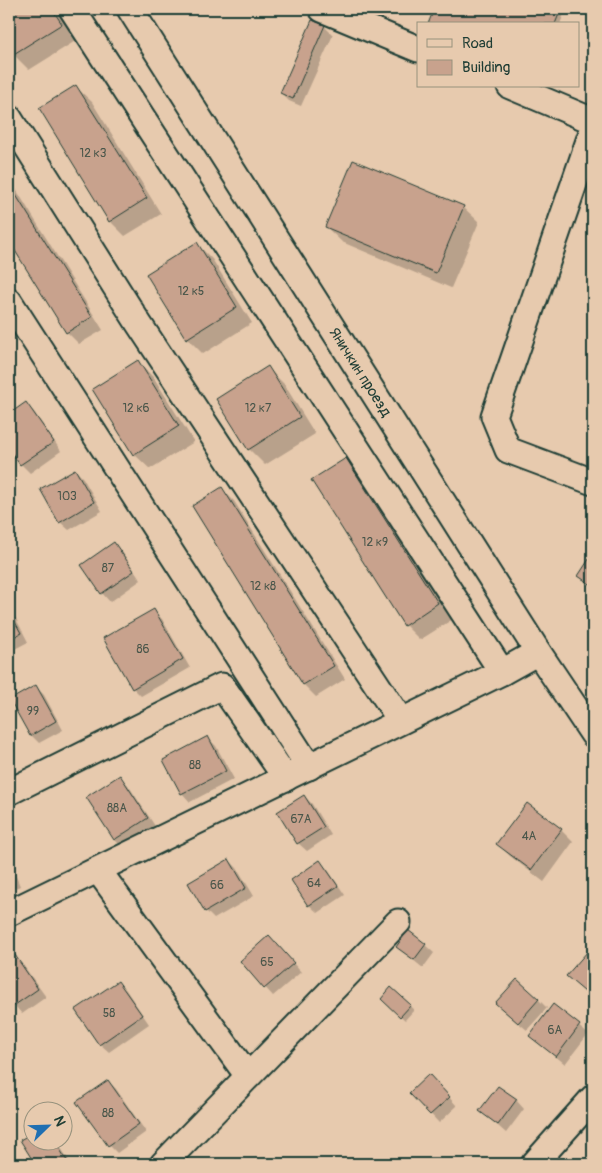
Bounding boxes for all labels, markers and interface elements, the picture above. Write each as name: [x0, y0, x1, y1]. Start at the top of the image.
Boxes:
legend: [417, 22, 580, 88]
text: Road: [462, 34, 493, 53]
text: Building: [462, 58, 510, 77]
house number: 12 к3: [80, 146, 107, 161]
house number: 12 к5: [178, 284, 204, 299]
street label: Яничкин проезд: [325, 324, 396, 420]
house number: 12 к6: [122, 401, 150, 416]
house number: 12 к7: [245, 401, 272, 416]
house number: 103: [57, 489, 77, 504]
house number: 12 к9: [362, 535, 388, 550]
house number: 87: [102, 561, 115, 576]
house number: 12 к8: [250, 579, 276, 594]
house number: 86: [136, 642, 150, 657]
house number: 99: [27, 704, 39, 719]
house number: 88: [189, 758, 201, 773]
house number: 88А: [107, 801, 127, 816]
house number: 67А: [290, 812, 312, 827]
house number: 4А: [522, 829, 537, 844]
house number: 64: [307, 876, 321, 891]
house number: 66: [210, 878, 224, 893]
house number: 65: [260, 955, 274, 970]
house number: 58: [103, 1006, 115, 1021]
house number: 6А: [548, 1023, 563, 1038]
north arrow: [22, 1100, 72, 1150]
house number: 88: [102, 1106, 114, 1121]
text: N: [50, 1113, 69, 1129]

